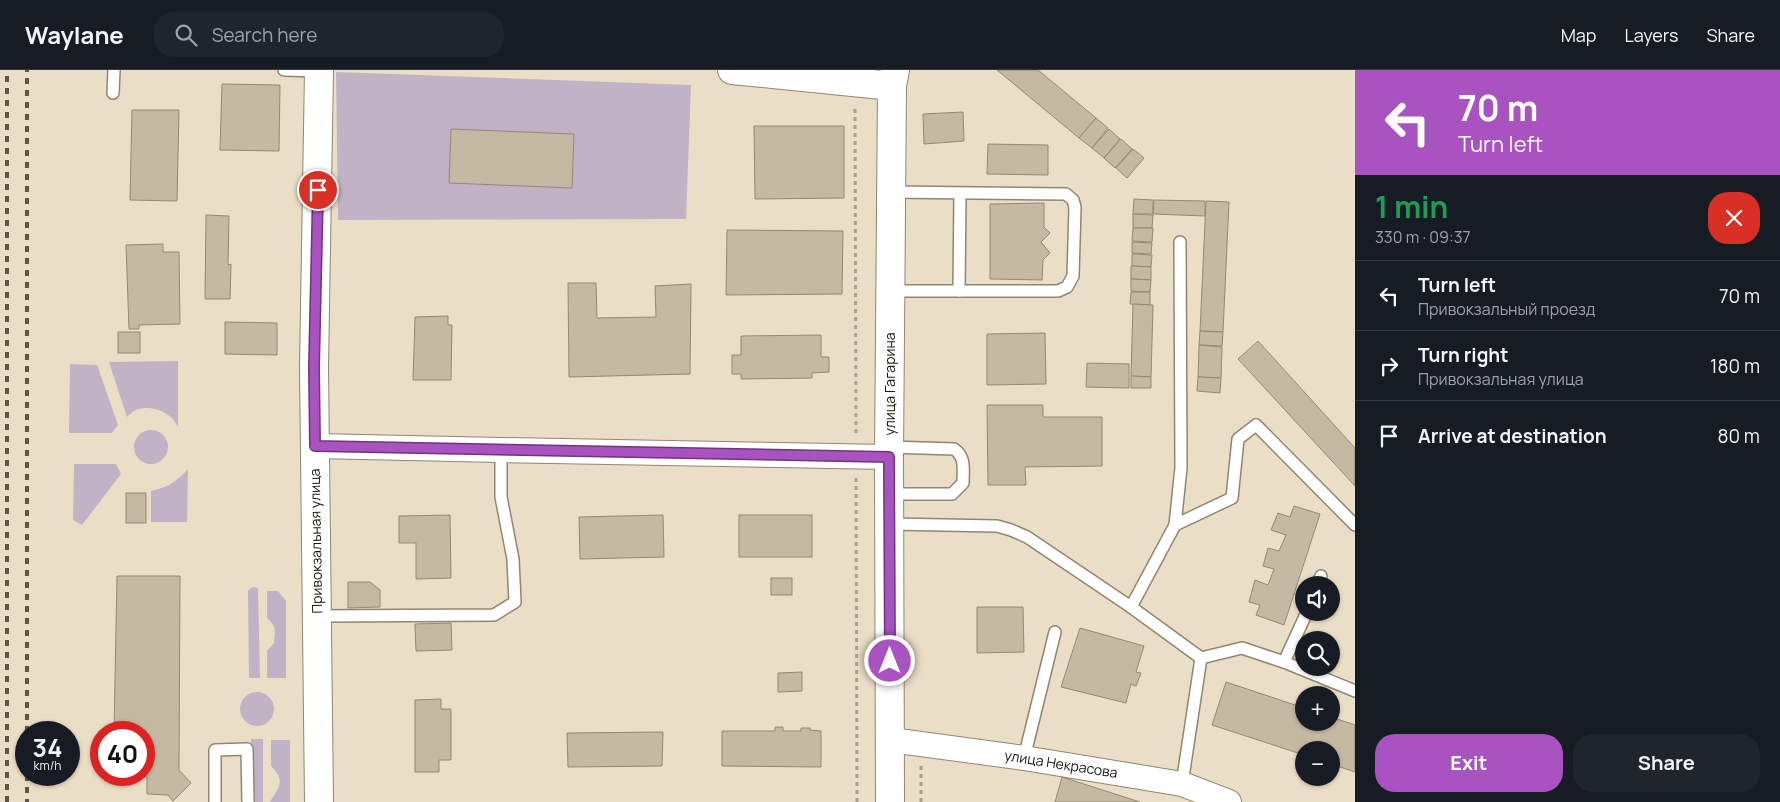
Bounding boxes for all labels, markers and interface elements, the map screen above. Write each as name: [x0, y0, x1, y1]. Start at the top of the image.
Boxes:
search box: [154, 12, 504, 57]
text: Waylane: [25, 18, 124, 51]
icon: search: [172, 21, 200, 49]
text: Search here: [212, 22, 317, 48]
text: Map: [1561, 23, 1596, 47]
text: Layers: [1624, 23, 1678, 47]
text: Share: [1706, 23, 1755, 47]
text: 70 m: [1458, 84, 1538, 132]
icon: left: [1375, 90, 1440, 155]
text: Turn left: [1458, 129, 1543, 159]
pin: [297, 169, 339, 211]
icon: arrive: [304, 176, 332, 204]
text: 1 min: [1375, 186, 1448, 227]
button: close: [1708, 192, 1760, 244]
text: 330 m · 09:37: [1375, 226, 1471, 248]
text: Turn left: [1418, 272, 1496, 298]
icon: left: [1375, 282, 1403, 310]
text: 70 m: [1719, 283, 1760, 309]
text: Привокзальный проезд: [1418, 298, 1595, 320]
street label: улица Гагарина: [880, 333, 899, 435]
text: Turn right: [1418, 342, 1508, 368]
icon: right: [1375, 352, 1403, 380]
text: 180 m: [1710, 353, 1760, 379]
text: Привокзальная улица: [1418, 368, 1584, 390]
icon: arrive: [1375, 422, 1403, 450]
text: Arrive at destination: [1418, 423, 1607, 449]
text: 80 m: [1717, 423, 1760, 449]
street label: Привокзальная улица: [305, 468, 326, 614]
map controls: [1295, 576, 1340, 786]
button: sound: [1295, 576, 1340, 621]
button: search: [1295, 631, 1340, 676]
position arrow: [863, 634, 915, 686]
button: +: [1295, 686, 1340, 731]
speed limit sign: 40: [90, 721, 155, 786]
text: 34: [33, 730, 62, 765]
button: Exit: [1375, 734, 1563, 792]
button: Share: [1573, 734, 1760, 792]
button: −: [1295, 741, 1340, 786]
street label: улица Некрасова: [1003, 745, 1119, 782]
text: km/h: [34, 757, 61, 774]

